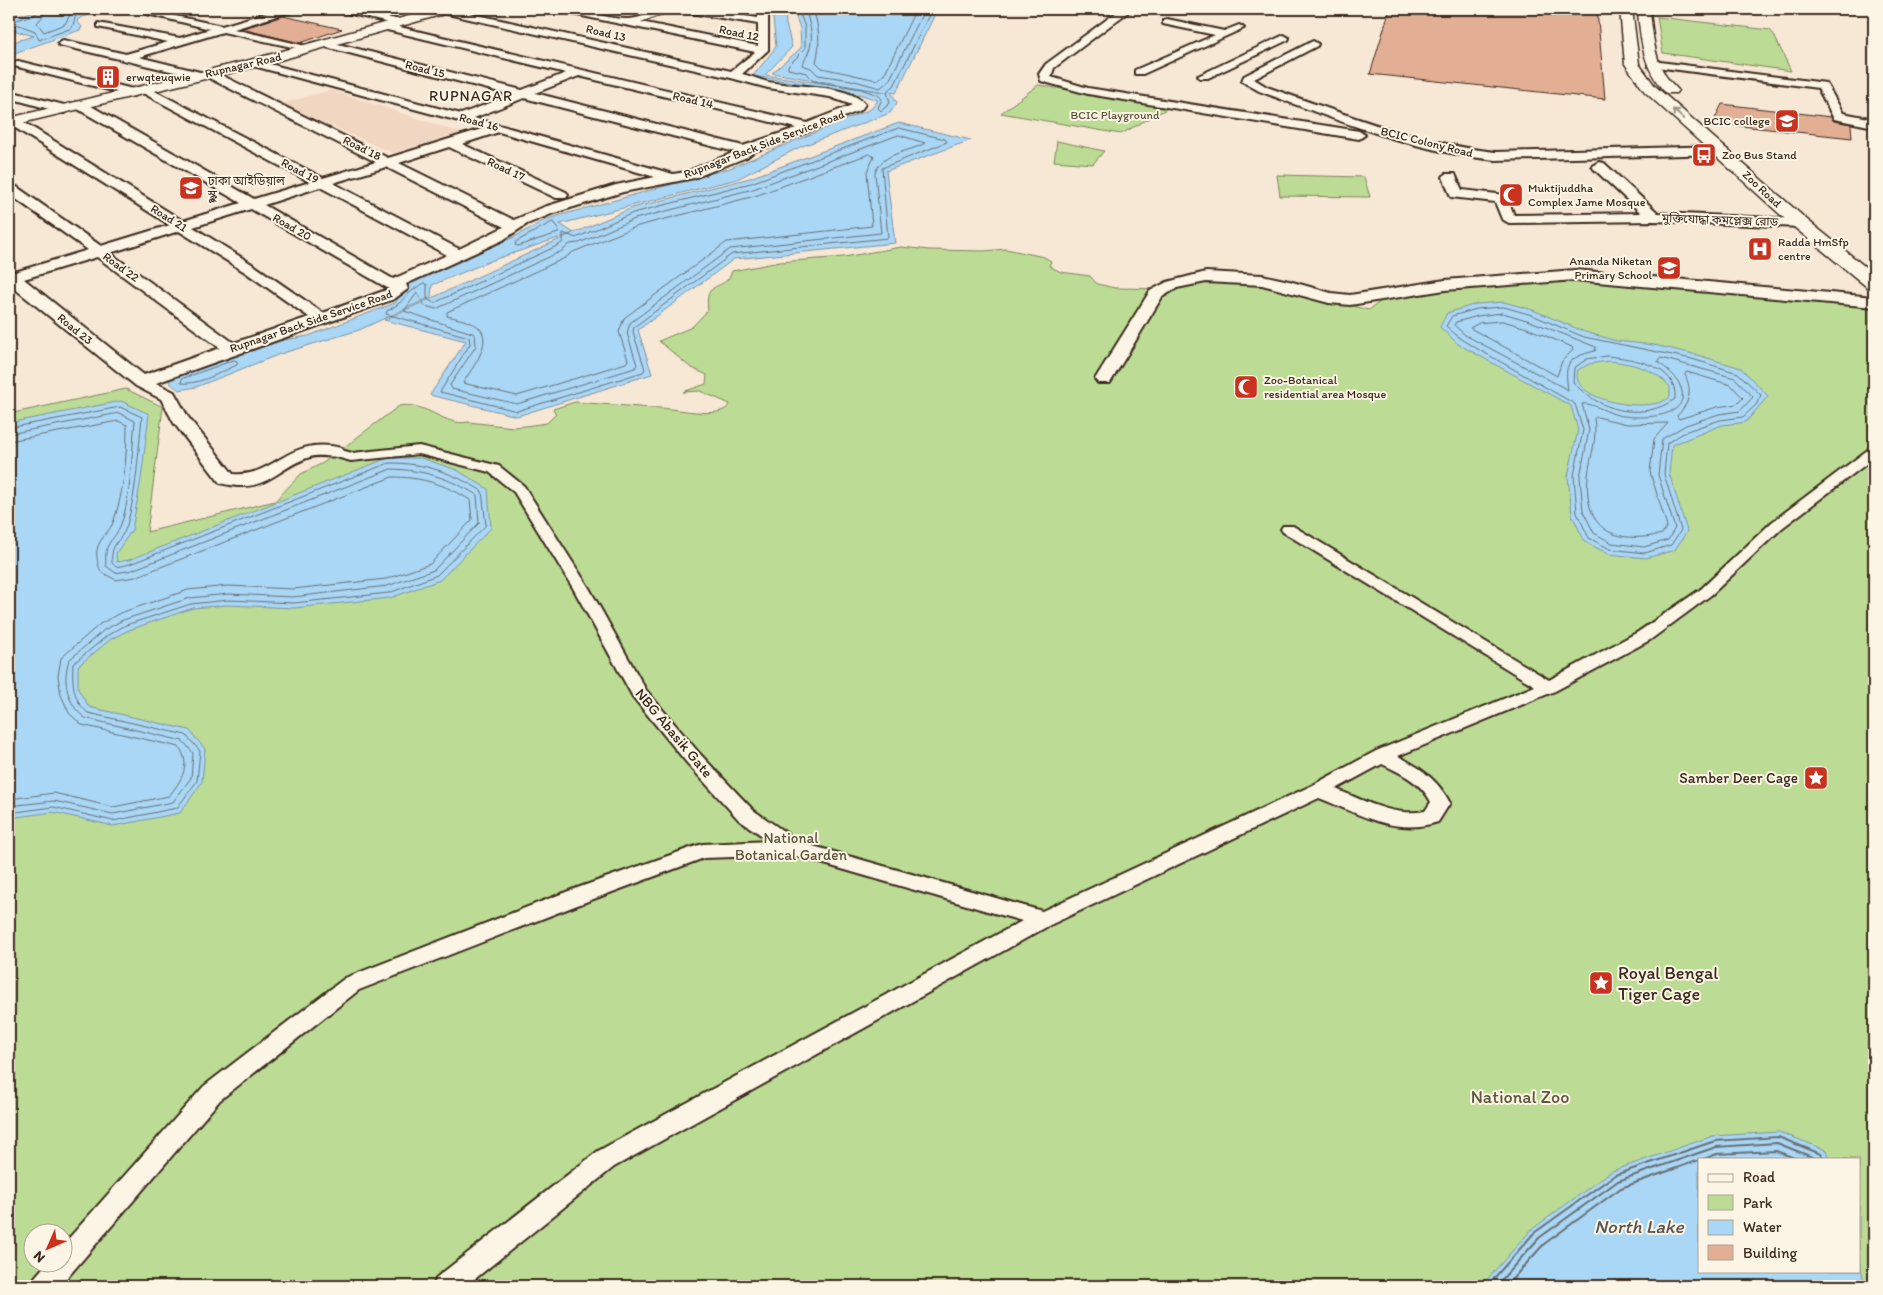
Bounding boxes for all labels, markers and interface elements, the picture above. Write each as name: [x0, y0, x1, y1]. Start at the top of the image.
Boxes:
street label: Road 13: [585, 22, 628, 44]
street label: Road 12: [718, 22, 761, 44]
street label: Rupnagar Road: [203, 49, 283, 81]
street label: Road 15: [404, 57, 446, 81]
building icon: erwqteuqwie: [95, 64, 121, 90]
place label: erwqteuqwie: [126, 70, 191, 84]
district label: RUPNAGAR: [429, 87, 513, 105]
street label: Road 14: [671, 89, 715, 111]
street label: Rupnagar Back Side Service Road: [682, 107, 847, 181]
park label: BCIC Playground: [1070, 108, 1160, 122]
one-way arrow: [1672, 108, 1685, 120]
school or university icon: BCIC college: [1774, 108, 1800, 134]
street label: Road 16: [458, 110, 500, 134]
place label: BCIC college: [1703, 114, 1770, 128]
street label: BCIC Colony Road: [1379, 124, 1475, 160]
street label: Road 18: [341, 133, 384, 163]
bus stop icon: Zoo Bus Stand: [1691, 142, 1717, 168]
place label: Zoo Bus Stand: [1722, 148, 1797, 162]
street label: Road 17: [485, 154, 527, 184]
street label: Road 19: [279, 155, 321, 187]
street label: Zoo Road: [1740, 167, 1785, 211]
place label: ঢাকা আইডিয়াল স্কুল: [207, 173, 285, 203]
school or university icon: ঢাকা আইডিয়াল স্কুল: [178, 175, 204, 201]
place label: Muktijuddha Complex Jame Mosque: [1528, 181, 1646, 209]
mosque icon: Muktijuddha Complex Jame Mosque: [1498, 182, 1524, 208]
street label: Road 21: [148, 201, 190, 235]
street label: Road 20: [270, 210, 314, 244]
street label: মুক্তিযোদ্ধা কমপ্লেক্স রোড: [1660, 210, 1779, 230]
place label: Radda HmSfp centre: [1778, 235, 1849, 263]
hospital icon: Radda HmSfp centre: [1747, 236, 1773, 262]
street label: Road 22: [100, 249, 142, 285]
place label: Ananda Niketan Primary School: [1570, 254, 1653, 282]
school or university icon: Ananda Niketan Primary School: [1656, 255, 1682, 281]
street label: Rupnagar Back Side Service Road: [228, 286, 395, 355]
street label: Road 23: [55, 311, 96, 348]
place label: Zoo-Botanical residential area Mosque: [1264, 373, 1387, 401]
mosque icon: Zoo-Botanical residential area Mosque: [1233, 374, 1259, 400]
street label: NBG Abasik Gate: [631, 685, 717, 781]
place icon: Samber Deer Cage: [1803, 765, 1829, 791]
place label: Samber Deer Cage: [1679, 769, 1798, 787]
park label: National Botanical Garden: [735, 829, 847, 864]
place label: Royal Bengal Tiger Cage: [1618, 962, 1718, 1005]
place icon: Royal Bengal Tiger Cage: [1588, 970, 1614, 996]
park label: National Zoo: [1471, 1086, 1569, 1108]
legend: [1698, 1158, 1860, 1272]
text: Road: [1743, 1168, 1776, 1186]
text: Park: [1743, 1194, 1773, 1212]
water label: North Lake: [1594, 1215, 1685, 1238]
text: Water: [1743, 1218, 1782, 1236]
north arrow: [22, 1222, 72, 1272]
text: Building: [1743, 1244, 1797, 1262]
text: N: [30, 1247, 49, 1266]

